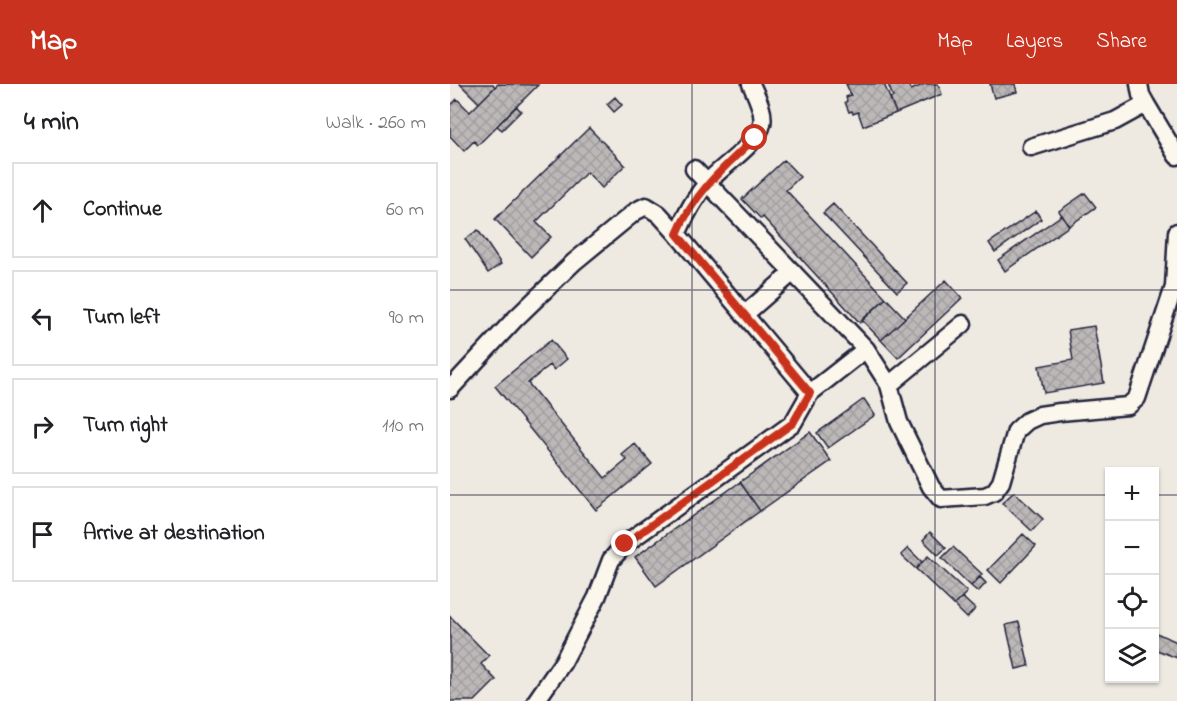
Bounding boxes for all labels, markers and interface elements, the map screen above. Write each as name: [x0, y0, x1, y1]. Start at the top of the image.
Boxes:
text: Map: [30, 22, 77, 63]
text: Map: [937, 27, 973, 57]
text: Layers: [1006, 27, 1063, 57]
text: Share: [1096, 27, 1147, 57]
text: 4 min: [24, 104, 79, 142]
text: Walk · 260 m: [325, 109, 426, 138]
route start: [741, 124, 767, 150]
icon: ahead: [26, 194, 59, 227]
text: Continue: [83, 194, 162, 226]
text: 60 m: [386, 196, 424, 225]
icon: left: [26, 302, 59, 335]
text: Turn left: [83, 302, 160, 334]
text: 90 m: [389, 304, 424, 333]
icon: right: [26, 410, 59, 443]
text: Turn right: [83, 410, 168, 442]
text: 110 m: [382, 412, 424, 441]
map controls: [1105, 467, 1159, 683]
button: +: [1105, 467, 1159, 521]
icon: arrive: [26, 518, 59, 551]
text: Arrive at destination: [83, 518, 265, 550]
button: −: [1105, 521, 1159, 575]
route end: [611, 530, 637, 556]
button: locate: [1105, 575, 1159, 629]
button: layers: [1105, 629, 1159, 683]

